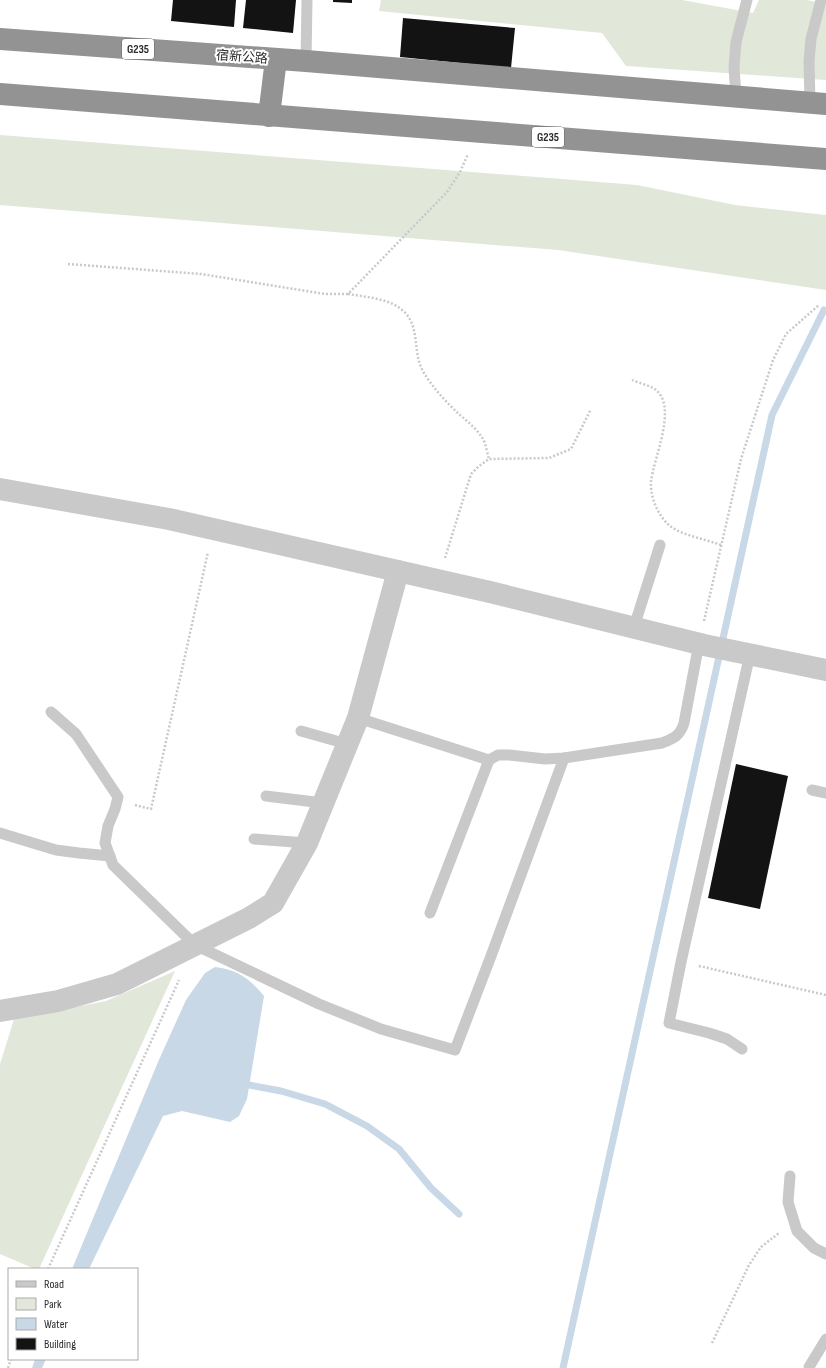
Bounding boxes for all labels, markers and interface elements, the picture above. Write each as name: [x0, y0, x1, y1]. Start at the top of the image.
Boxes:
road number: G235: [122, 39, 154, 59]
street label: 宿新公路: [215, 47, 268, 67]
road number: G235: [532, 127, 564, 147]
legend: [8, 1268, 138, 1360]
text: Road: [44, 1277, 64, 1292]
text: Park: [44, 1297, 62, 1312]
text: Water: [44, 1317, 68, 1332]
text: Building: [44, 1337, 76, 1352]

